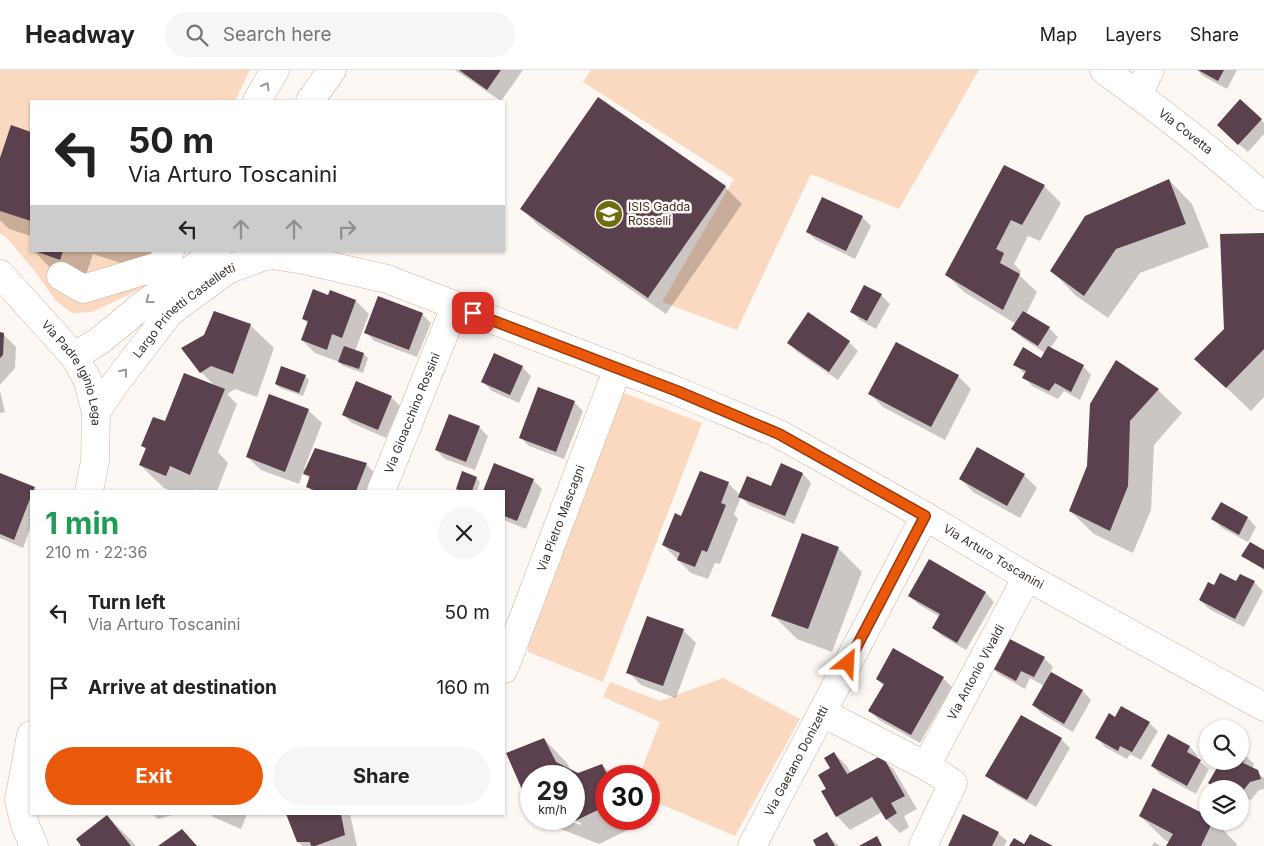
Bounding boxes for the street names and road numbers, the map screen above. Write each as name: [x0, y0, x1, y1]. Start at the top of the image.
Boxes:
street label: Via Covetta: [1156, 105, 1216, 157]
street label: Largo Prinetti Castelletti: [130, 260, 237, 361]
street label: Via Padre Iginio Lega: [38, 317, 104, 426]
street label: Via Gioacchino Rossini: [381, 350, 443, 476]
street label: Via Pietro Mascagni: [534, 463, 588, 574]
street label: Via Arturo Toscanini: [941, 521, 1047, 592]
street label: Via Antonio Vivaldi: [944, 622, 1007, 722]
street label: Via Gaetano Donizetti: [761, 703, 831, 818]

